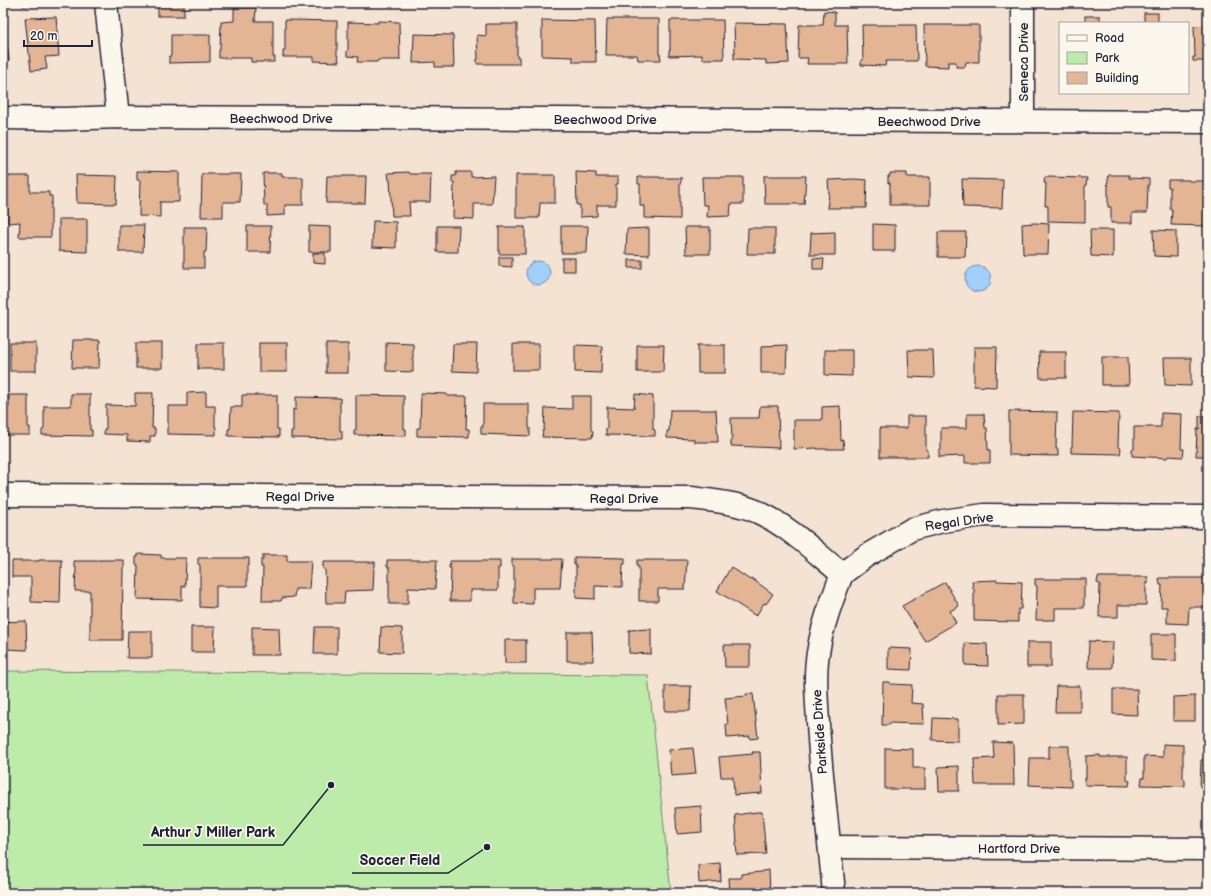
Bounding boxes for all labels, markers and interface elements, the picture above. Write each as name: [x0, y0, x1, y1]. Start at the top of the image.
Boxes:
scale bar: [24, 22, 92, 48]
street label: Seneca Drive: [1016, 22, 1032, 101]
legend: [1059, 22, 1189, 94]
text: 20 m: [30, 29, 57, 44]
text: Road: [1095, 31, 1124, 46]
text: Park: [1095, 51, 1119, 66]
text: Building: [1095, 71, 1139, 86]
street label: Beechwood Drive: [229, 111, 333, 127]
street label: Beechwood Drive: [553, 112, 657, 128]
street label: Beechwood Drive: [877, 114, 981, 130]
street label: Regal Drive: [266, 489, 335, 505]
street label: Regal Drive: [590, 491, 659, 507]
street label: Regal Drive: [924, 509, 995, 535]
street label: Parkside Drive: [809, 689, 831, 775]
callout: Arthur J Miller Park: [143, 819, 283, 845]
text: Arthur J Miller Park: [150, 824, 276, 841]
street label: Hartford Drive: [978, 841, 1061, 857]
callout: Soccer Field: [352, 847, 448, 873]
text: Soccer Field: [360, 852, 440, 869]

